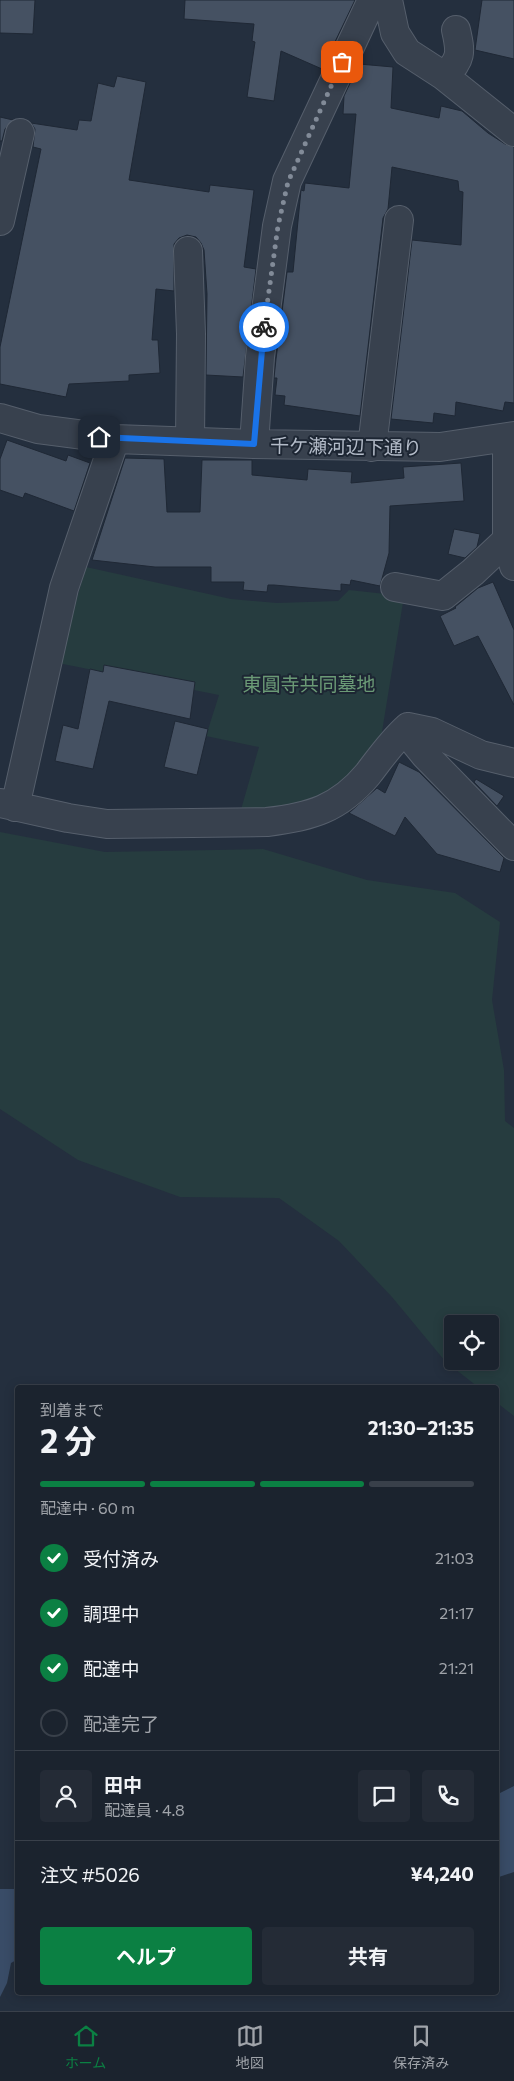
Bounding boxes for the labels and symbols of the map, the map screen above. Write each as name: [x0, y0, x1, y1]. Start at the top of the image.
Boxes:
pin: [321, 41, 363, 83]
courier: [239, 302, 289, 352]
pin: [78, 416, 120, 458]
street label: 千ケ瀬河辺下通り: [270, 433, 422, 459]
park label: 東圓寺共同墓地: [242, 672, 376, 695]

